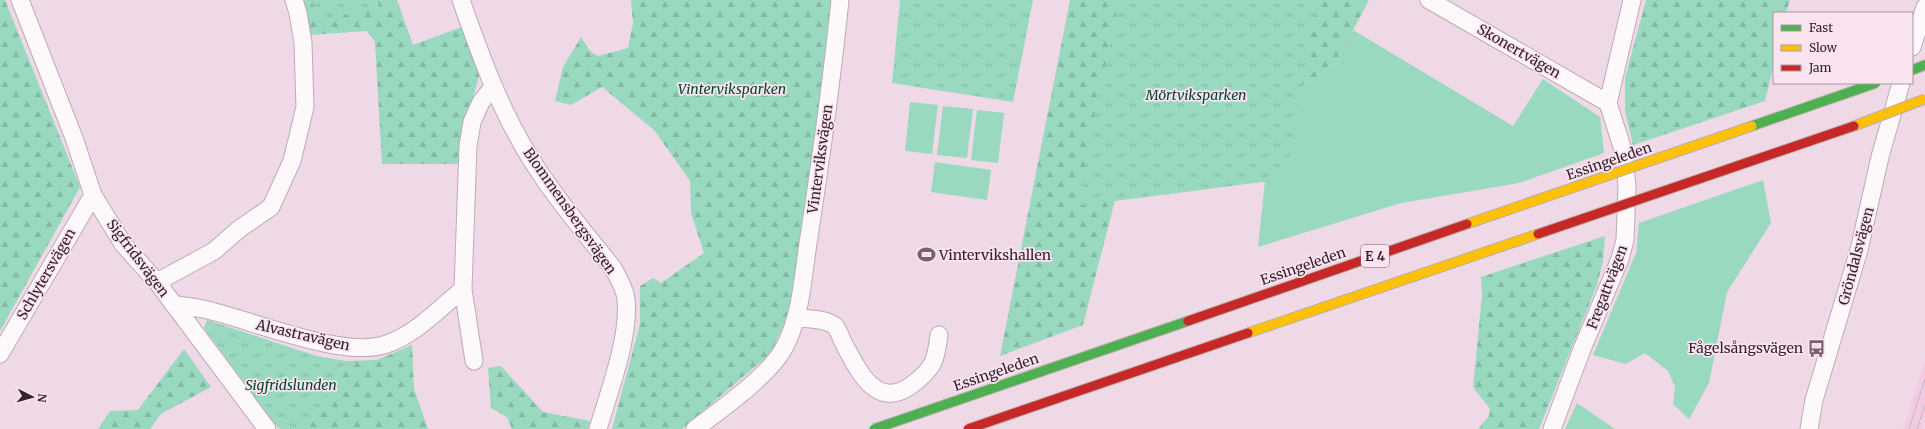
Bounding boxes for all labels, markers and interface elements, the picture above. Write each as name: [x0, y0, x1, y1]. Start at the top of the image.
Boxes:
legend: [1773, 12, 1913, 84]
street label: Skonertvägen: [1474, 20, 1564, 82]
text: Fast: [1809, 20, 1833, 35]
text: Slow: [1809, 40, 1838, 55]
text: Jam: [1808, 60, 1832, 75]
park label: Vinterviksparken: [678, 80, 786, 98]
park label: Mörtviksparken: [1144, 86, 1247, 104]
street label: Vinterviksvägen: [803, 103, 837, 216]
street label: Essingeleden: [1564, 138, 1654, 184]
street label: Blommensbergsvägen: [519, 144, 621, 278]
street label: Gröndalsvägen: [1834, 205, 1878, 307]
street label: Sigfridsvägen: [103, 215, 173, 301]
street label: Schlytersvägen: [13, 225, 79, 323]
street label: Fregattvägen: [1583, 242, 1631, 332]
street label: Essingeleden: [1258, 243, 1348, 289]
sports icon: Vintervikshallen: [916, 245, 936, 265]
road number: E 4: [1361, 245, 1389, 267]
place label: Vintervikshallen: [938, 246, 1051, 264]
street label: Alvastravägen: [253, 315, 352, 355]
bus stop icon: Fågelsångsvägen: [1806, 338, 1826, 358]
place label: Fågelsångsvägen: [1688, 339, 1803, 357]
street label: Essingeleden: [951, 349, 1041, 395]
park label: Sigfridslunden: [245, 376, 337, 394]
north arrow: [12, 377, 52, 417]
text: N: [34, 393, 49, 403]

